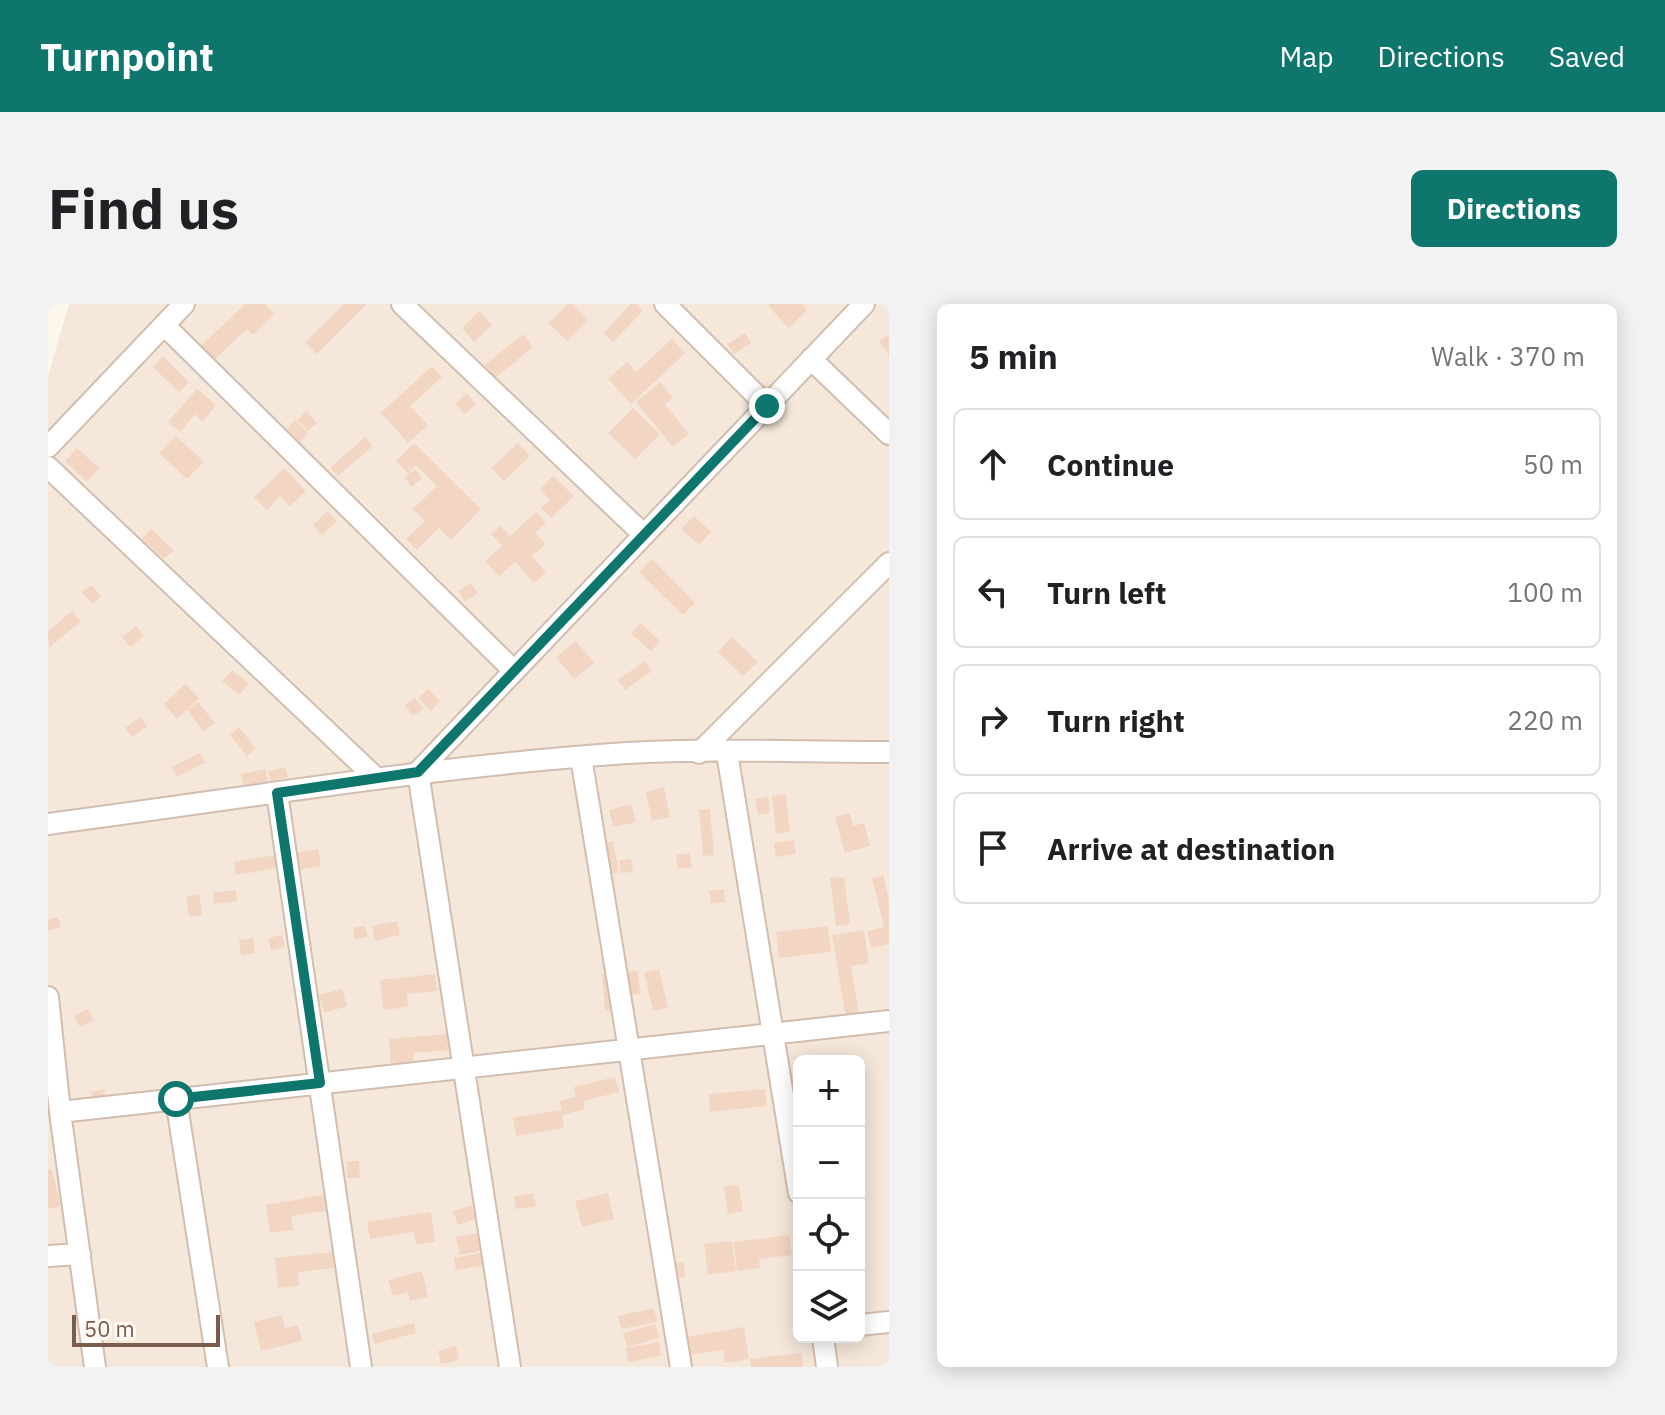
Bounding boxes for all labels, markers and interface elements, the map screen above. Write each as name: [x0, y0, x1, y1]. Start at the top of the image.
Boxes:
text: Turnpoint: [40, 32, 214, 81]
text: Map: [1279, 38, 1333, 75]
text: Directions: [1377, 38, 1505, 75]
text: Saved: [1549, 38, 1625, 75]
button: Directions: [1411, 170, 1617, 247]
text: Find us: [48, 172, 239, 244]
text: 5 min: [969, 334, 1058, 378]
text: Walk · 370 m: [1431, 339, 1585, 373]
route end: [749, 388, 785, 424]
icon: ahead: [971, 442, 1015, 486]
text: Continue: [1047, 445, 1174, 484]
text: 50 m: [1523, 447, 1583, 481]
icon: left: [971, 570, 1015, 614]
text: Turn left: [1047, 573, 1166, 612]
text: 100 m: [1507, 575, 1583, 609]
icon: right: [971, 698, 1015, 742]
text: Turn right: [1047, 701, 1185, 740]
text: 220 m: [1507, 703, 1583, 737]
icon: arrive: [971, 826, 1015, 870]
text: Arrive at destination: [1047, 829, 1335, 868]
map controls: [793, 1055, 865, 1343]
button: +: [793, 1055, 865, 1127]
route start: [158, 1081, 194, 1117]
button: −: [793, 1127, 865, 1199]
button: locate: [793, 1199, 865, 1271]
button: layers: [793, 1271, 865, 1343]
scale bar: [72, 1311, 220, 1347]
text: 50 m: [84, 1314, 135, 1343]

